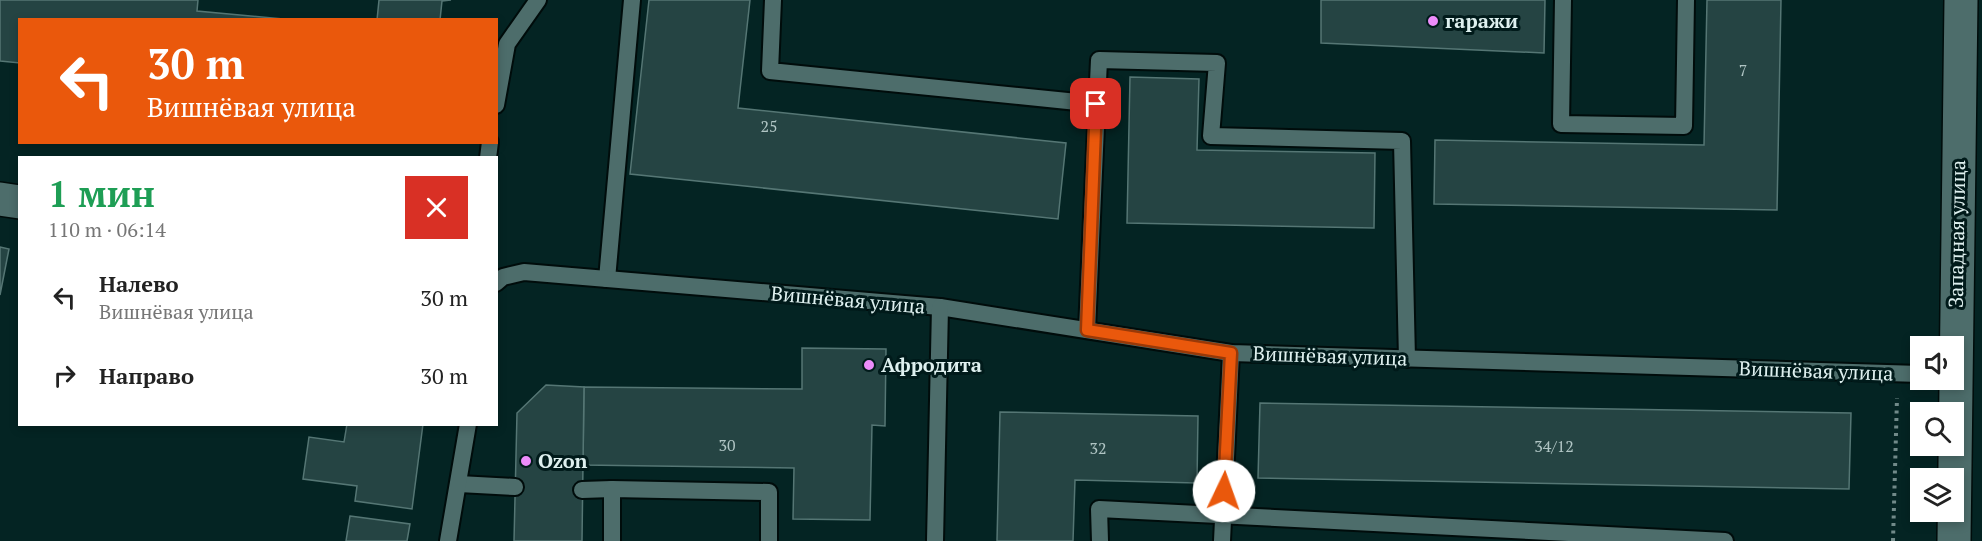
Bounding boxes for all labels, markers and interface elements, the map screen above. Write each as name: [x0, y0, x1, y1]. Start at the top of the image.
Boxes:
place label: гаражи: [1445, 7, 1518, 34]
marker: гаражи: [1426, 14, 1440, 28]
text: 30 m: [147, 35, 245, 91]
icon: left: [48, 42, 126, 120]
house number: 7: [1739, 59, 1747, 81]
pin: [1070, 78, 1121, 129]
icon: arrive: [1079, 87, 1112, 120]
text: Вишнёвая улица: [147, 89, 356, 125]
house number: 25: [760, 115, 778, 137]
street label: Западная улица: [1942, 160, 1971, 308]
text: 1 мин: [48, 170, 155, 217]
button: close: [405, 176, 468, 239]
text: 110 m · 06:14: [48, 216, 166, 243]
text: Налево: [99, 269, 179, 298]
street label: Вишнёвая улица: [770, 279, 926, 320]
icon: left: [48, 281, 81, 314]
text: 30 m: [420, 283, 468, 312]
text: Вишнёвая улица: [99, 298, 254, 325]
map controls: [1910, 336, 1964, 522]
button: sound: [1910, 336, 1964, 390]
street label: Вишнёвая улица: [1252, 339, 1408, 372]
place label: Афродита: [881, 351, 982, 378]
street label: Вишнёвая улица: [1738, 354, 1894, 387]
marker: Афродита: [862, 358, 876, 372]
icon: right: [48, 359, 81, 392]
text: Направо: [99, 361, 194, 390]
text: 30 m: [420, 361, 468, 390]
button: search: [1910, 402, 1964, 456]
house number: 30: [718, 434, 736, 456]
house number: 34/12: [1534, 435, 1574, 457]
house number: 32: [1089, 437, 1107, 459]
place label: Ozon: [538, 447, 588, 474]
marker: Ozon: [519, 454, 533, 468]
position arrow: [1192, 459, 1256, 523]
button: layers: [1910, 468, 1964, 522]

